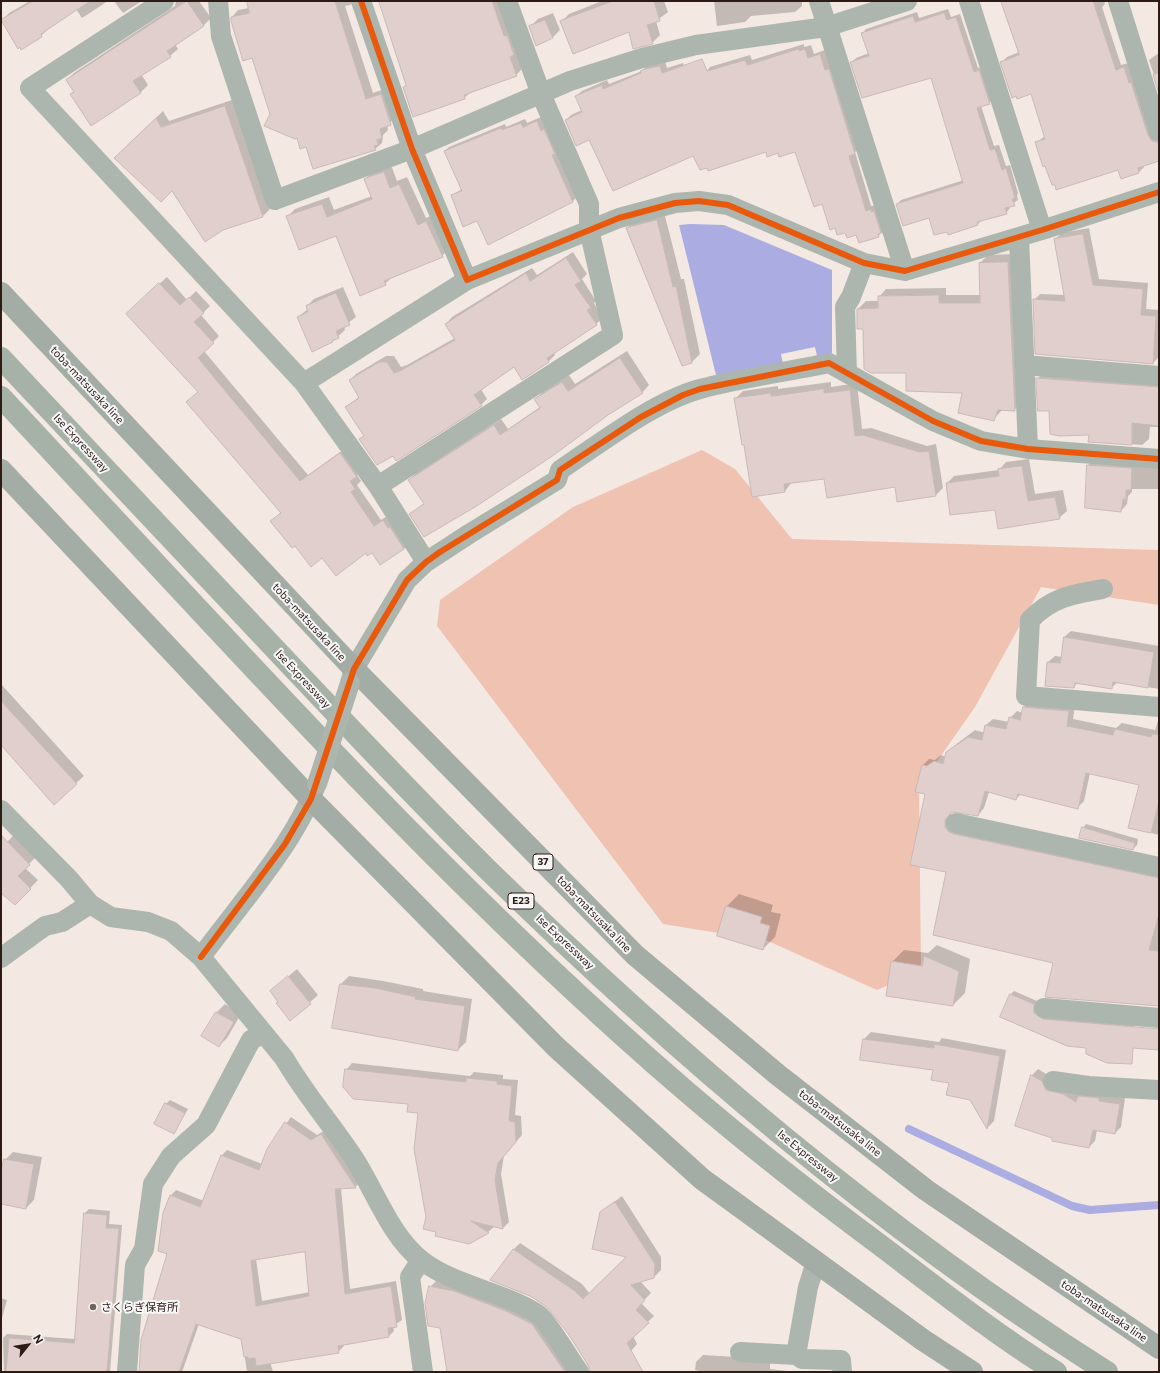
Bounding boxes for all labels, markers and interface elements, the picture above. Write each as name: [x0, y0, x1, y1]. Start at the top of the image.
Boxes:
street label: toba-matsusaka line: [48, 343, 126, 427]
street label: Ise Expressway: [51, 411, 111, 475]
street label: toba-matsusaka line: [270, 580, 348, 664]
street label: Ise Expressway: [273, 647, 333, 711]
road number: 37: [533, 854, 553, 870]
street label: toba-matsusaka line: [554, 873, 634, 955]
road number: E23: [508, 893, 534, 909]
street label: Ise Expressway: [533, 912, 597, 972]
street label: toba-matsusaka line: [796, 1087, 884, 1159]
street label: Ise Expressway: [775, 1127, 841, 1185]
street label: toba-matsusaka line: [1058, 1277, 1150, 1345]
place label: さくらぎ保育所: [101, 1300, 178, 1314]
marker: さくらぎ保育所: [88, 1302, 98, 1312]
north arrow: [8, 1325, 48, 1365]
text: N: [31, 1332, 47, 1346]

